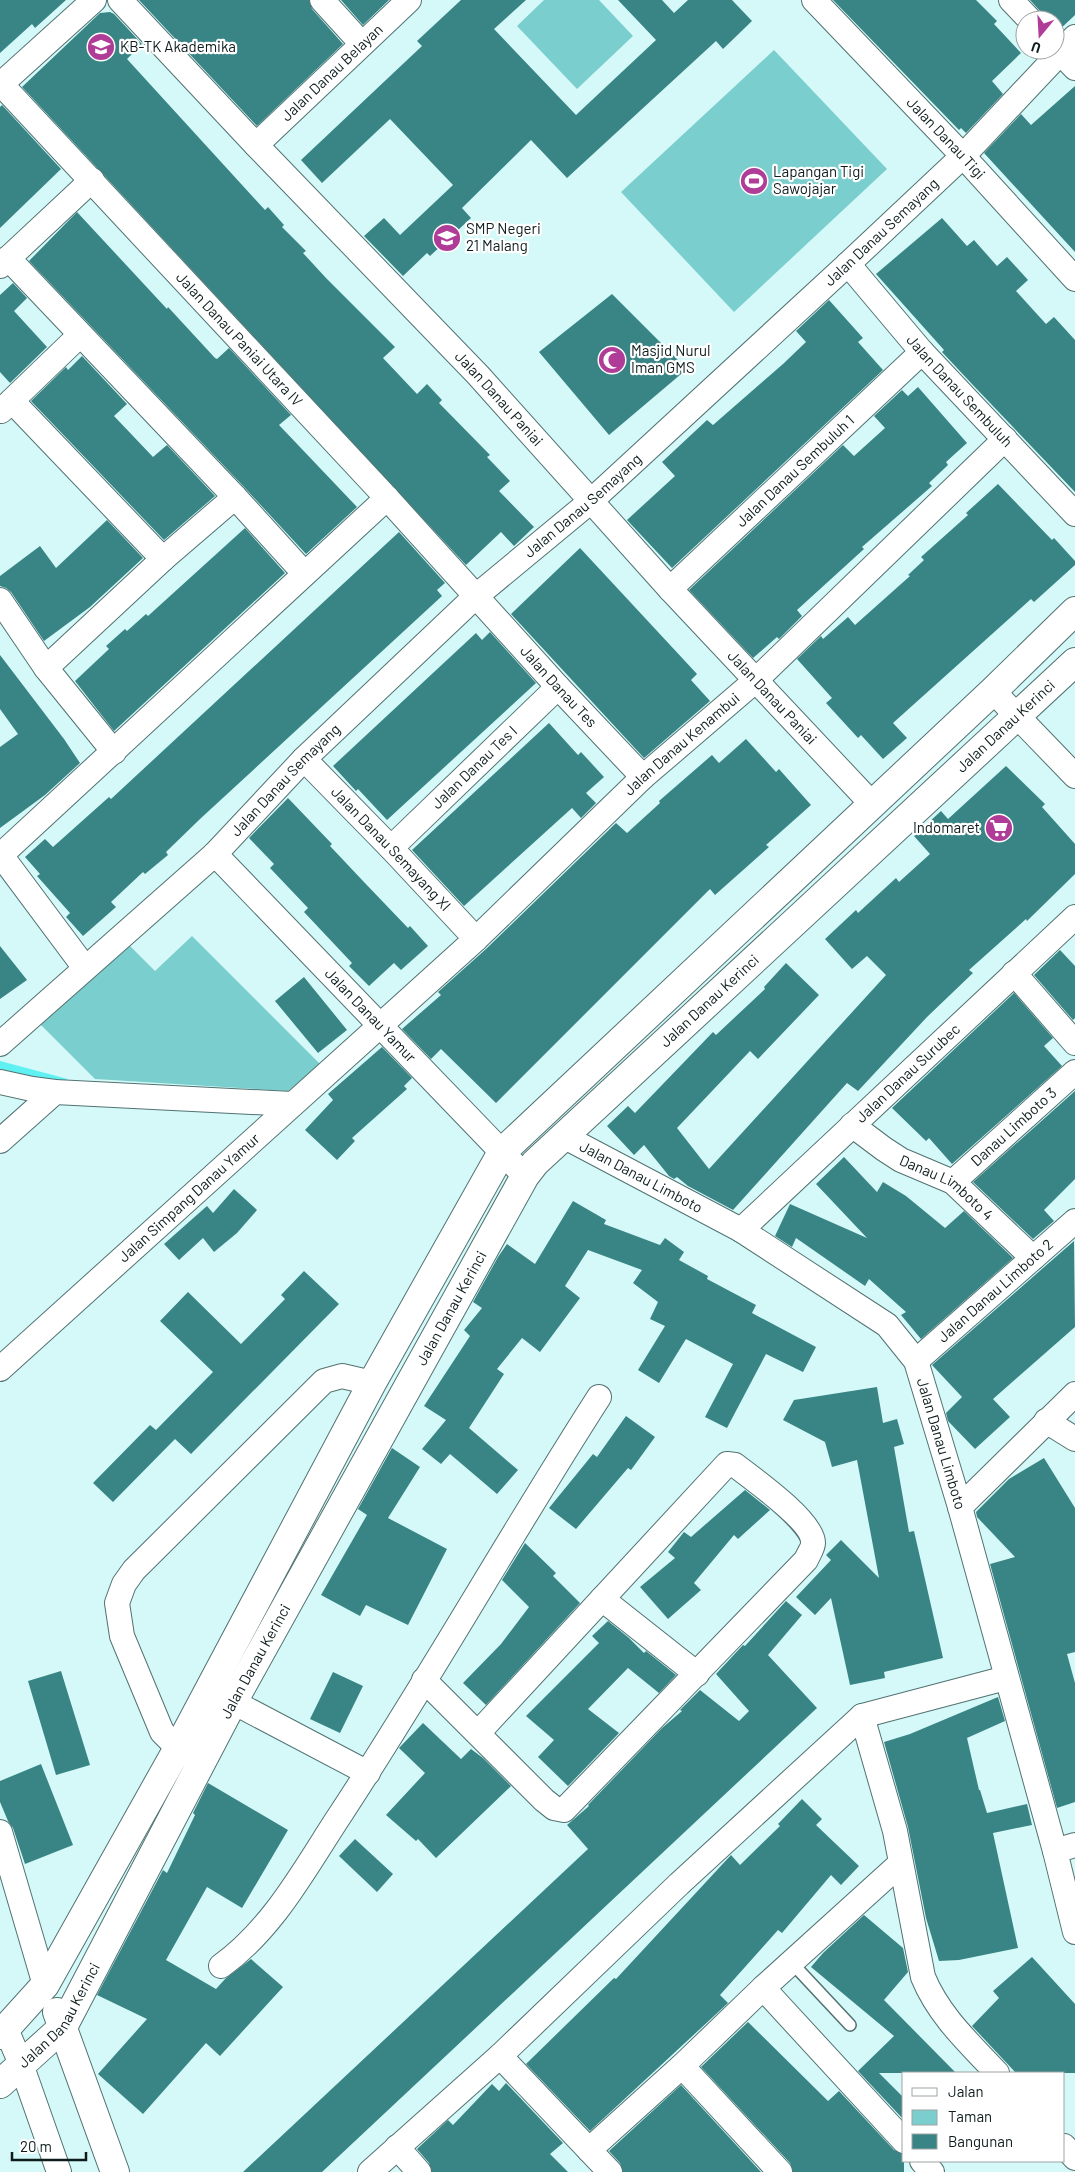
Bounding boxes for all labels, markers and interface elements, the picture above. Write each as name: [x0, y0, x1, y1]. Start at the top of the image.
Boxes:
north arrow: [1015, 10, 1065, 60]
street label: Jalan Danau Belayan: [277, 20, 386, 124]
school or university icon: KB-TK Akademika: [86, 32, 116, 62]
place label: KB-TK Akademika: [120, 37, 236, 55]
text: U: [1029, 38, 1043, 57]
street label: Jalan Danau Tigi: [903, 93, 990, 182]
place label: Lapangan Tigi Sawojajar: [773, 162, 864, 197]
sports icon: Lapangan Tigi Sawojajar: [739, 166, 769, 196]
street label: Jalan Danau Semayang: [820, 174, 942, 289]
place label: SMP Negeri 21 Malang: [466, 219, 541, 254]
school or university icon: SMP Negeri 21 Malang: [432, 223, 462, 253]
street label: Jalan Danau Paniai Utara IV: [173, 268, 307, 410]
street label: Jalan Danau Sembuluh: [903, 331, 1017, 450]
place label: Masjid Nurul Iman GMS: [631, 341, 710, 376]
mosque icon: Masjid Nurul Iman GMS: [597, 345, 627, 375]
street label: Jalan Danau Paniai: [452, 347, 547, 449]
street label: Jalan Danau Sembuluh 1: [732, 411, 857, 530]
street label: Jalan Danau Semayang: [520, 449, 645, 561]
street label: Jalan Danau Tes: [517, 641, 601, 731]
street label: Jalan Danau Paniai: [724, 646, 821, 748]
street label: Jalan Danau Kerinci: [952, 675, 1058, 776]
street label: Jalan Danau Kenambui: [620, 688, 743, 799]
street label: Jalan Danau Semayang: [226, 720, 343, 840]
street label: Jalan Danau Tes I: [427, 722, 520, 812]
street label: Jalan Danau Semayang XI: [328, 782, 455, 914]
supermarket icon: Indomaret: [984, 813, 1014, 843]
place label: Indomaret: [913, 818, 980, 836]
street label: Jalan Danau Kerinci: [656, 950, 762, 1050]
street label: Jalan Danau Yamur: [322, 964, 421, 1066]
street label: Jalan Danau Surubec: [851, 1019, 963, 1126]
street label: Danau Limboto 3: [967, 1083, 1060, 1169]
street label: Jalan Simpang Danau Yamur: [114, 1129, 263, 1266]
street label: Jalan Danau Limboto: [577, 1136, 706, 1216]
street label: Danau Limboto 4: [897, 1150, 998, 1224]
street label: Jalan Danau Limboto 2: [934, 1235, 1056, 1346]
street label: Jalan Danau Kerinci: [412, 1247, 490, 1368]
street label: Jalan Danau Limboto: [914, 1376, 970, 1512]
street label: Jalan Danau Kerinci: [216, 1601, 294, 1721]
street label: Jalan Danau Kerinci: [14, 1959, 103, 2071]
legend: [902, 2072, 1065, 2162]
text: Jalan: [948, 2082, 984, 2100]
text: Taman: [948, 2107, 992, 2125]
scale bar: [12, 2130, 86, 2162]
text: Bangunan: [948, 2132, 1013, 2150]
text: 20 m: [20, 2137, 52, 2155]

